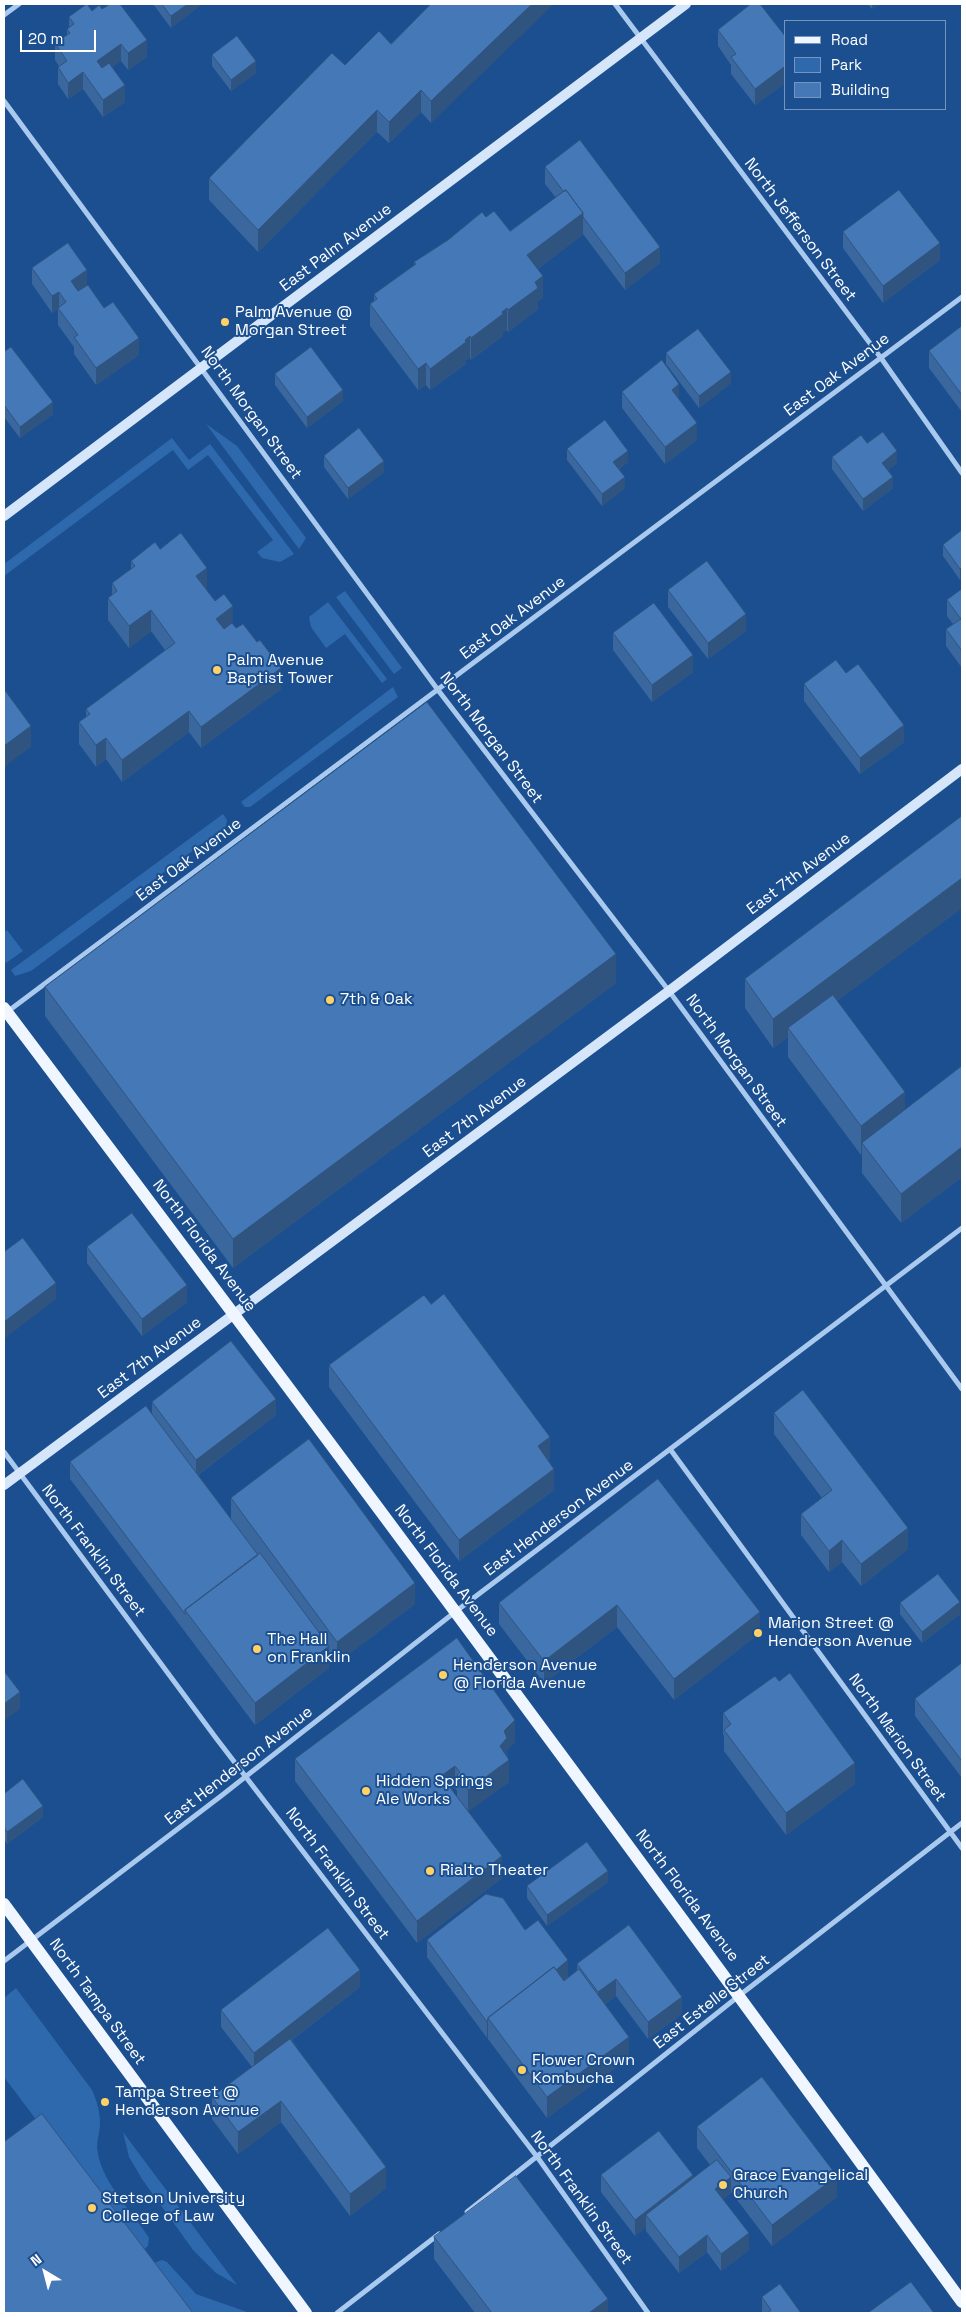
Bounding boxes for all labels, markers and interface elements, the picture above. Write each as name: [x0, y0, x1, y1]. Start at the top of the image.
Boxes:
scale bar: [22, 20, 99, 52]
legend: [784, 20, 946, 110]
text: 20 m: [28, 29, 63, 48]
text: Road: [831, 30, 868, 49]
text: Park: [831, 55, 862, 74]
text: Building: [831, 80, 890, 99]
street label: North Jefferson Street: [740, 155, 860, 305]
street label: East Palm Avenue: [276, 200, 396, 296]
place label: Palm Avenue @ Morgan Street: [235, 303, 352, 341]
marker: Palm Avenue @ Morgan Street: [219, 316, 231, 328]
street label: East Oak Avenue: [781, 329, 893, 421]
street label: North Morgan Street: [196, 343, 306, 483]
street label: East Oak Avenue: [457, 572, 569, 664]
place label: Palm Avenue Baptist Tower: [227, 651, 333, 689]
marker: Palm Avenue Baptist Tower: [211, 664, 223, 676]
street label: North Morgan Street: [435, 668, 547, 808]
street label: East Oak Avenue: [133, 814, 245, 906]
street label: East 7th Avenue: [743, 829, 855, 919]
place label: 7th & Oak: [340, 990, 413, 1010]
street label: North Morgan Street: [681, 991, 791, 1131]
marker: 7th & Oak: [324, 994, 336, 1006]
street label: East 7th Avenue: [419, 1072, 531, 1162]
street label: North Florida Avenue: [148, 1176, 260, 1316]
street label: East 7th Avenue: [94, 1313, 206, 1403]
street label: East Henderson Avenue: [481, 1456, 637, 1580]
street label: North Franklin Street: [37, 1481, 149, 1621]
street label: North Florida Avenue: [390, 1501, 502, 1641]
place label: Marion Street @ Henderson Avenue: [768, 1614, 912, 1652]
marker: Marion Street @ Henderson Avenue: [752, 1627, 764, 1639]
place label: The Hall on Franklin: [267, 1630, 350, 1668]
marker: The Hall on Franklin: [251, 1643, 263, 1655]
place label: Henderson Avenue @ Florida Avenue: [453, 1656, 597, 1694]
marker: Henderson Avenue @ Florida Avenue: [437, 1669, 449, 1681]
street label: North Marion Street: [844, 1670, 950, 1806]
street label: East Henderson Avenue: [161, 1702, 317, 1830]
place label: Hidden Springs Ale Works: [376, 1772, 493, 1810]
marker: Hidden Springs Ale Works: [360, 1785, 372, 1797]
street label: North Franklin Street: [281, 1804, 393, 1944]
street label: North Florida Avenue: [631, 1826, 743, 1966]
place label: Rialto Theater: [440, 1861, 548, 1881]
marker: Rialto Theater: [424, 1865, 436, 1877]
street label: North Tampa Street: [45, 1935, 149, 2069]
street label: East Estelle Street: [650, 1951, 774, 2053]
place label: Flower Crown Kombucha: [532, 2051, 635, 2089]
marker: Flower Crown Kombucha: [516, 2064, 528, 2076]
place label: Tampa Street @ Henderson Avenue: [115, 2083, 259, 2121]
marker: Tampa Street @ Henderson Avenue: [99, 2096, 111, 2108]
street label: North Franklin Street: [526, 2127, 636, 2269]
place label: Grace Evangelical Church: [733, 2166, 868, 2204]
marker: Grace Evangelical Church: [717, 2179, 729, 2191]
place label: Stetson University College of Law: [102, 2189, 245, 2227]
marker: Stetson University College of Law: [86, 2202, 98, 2214]
north arrow: [20, 2247, 70, 2297]
text: N: [27, 2250, 45, 2270]

